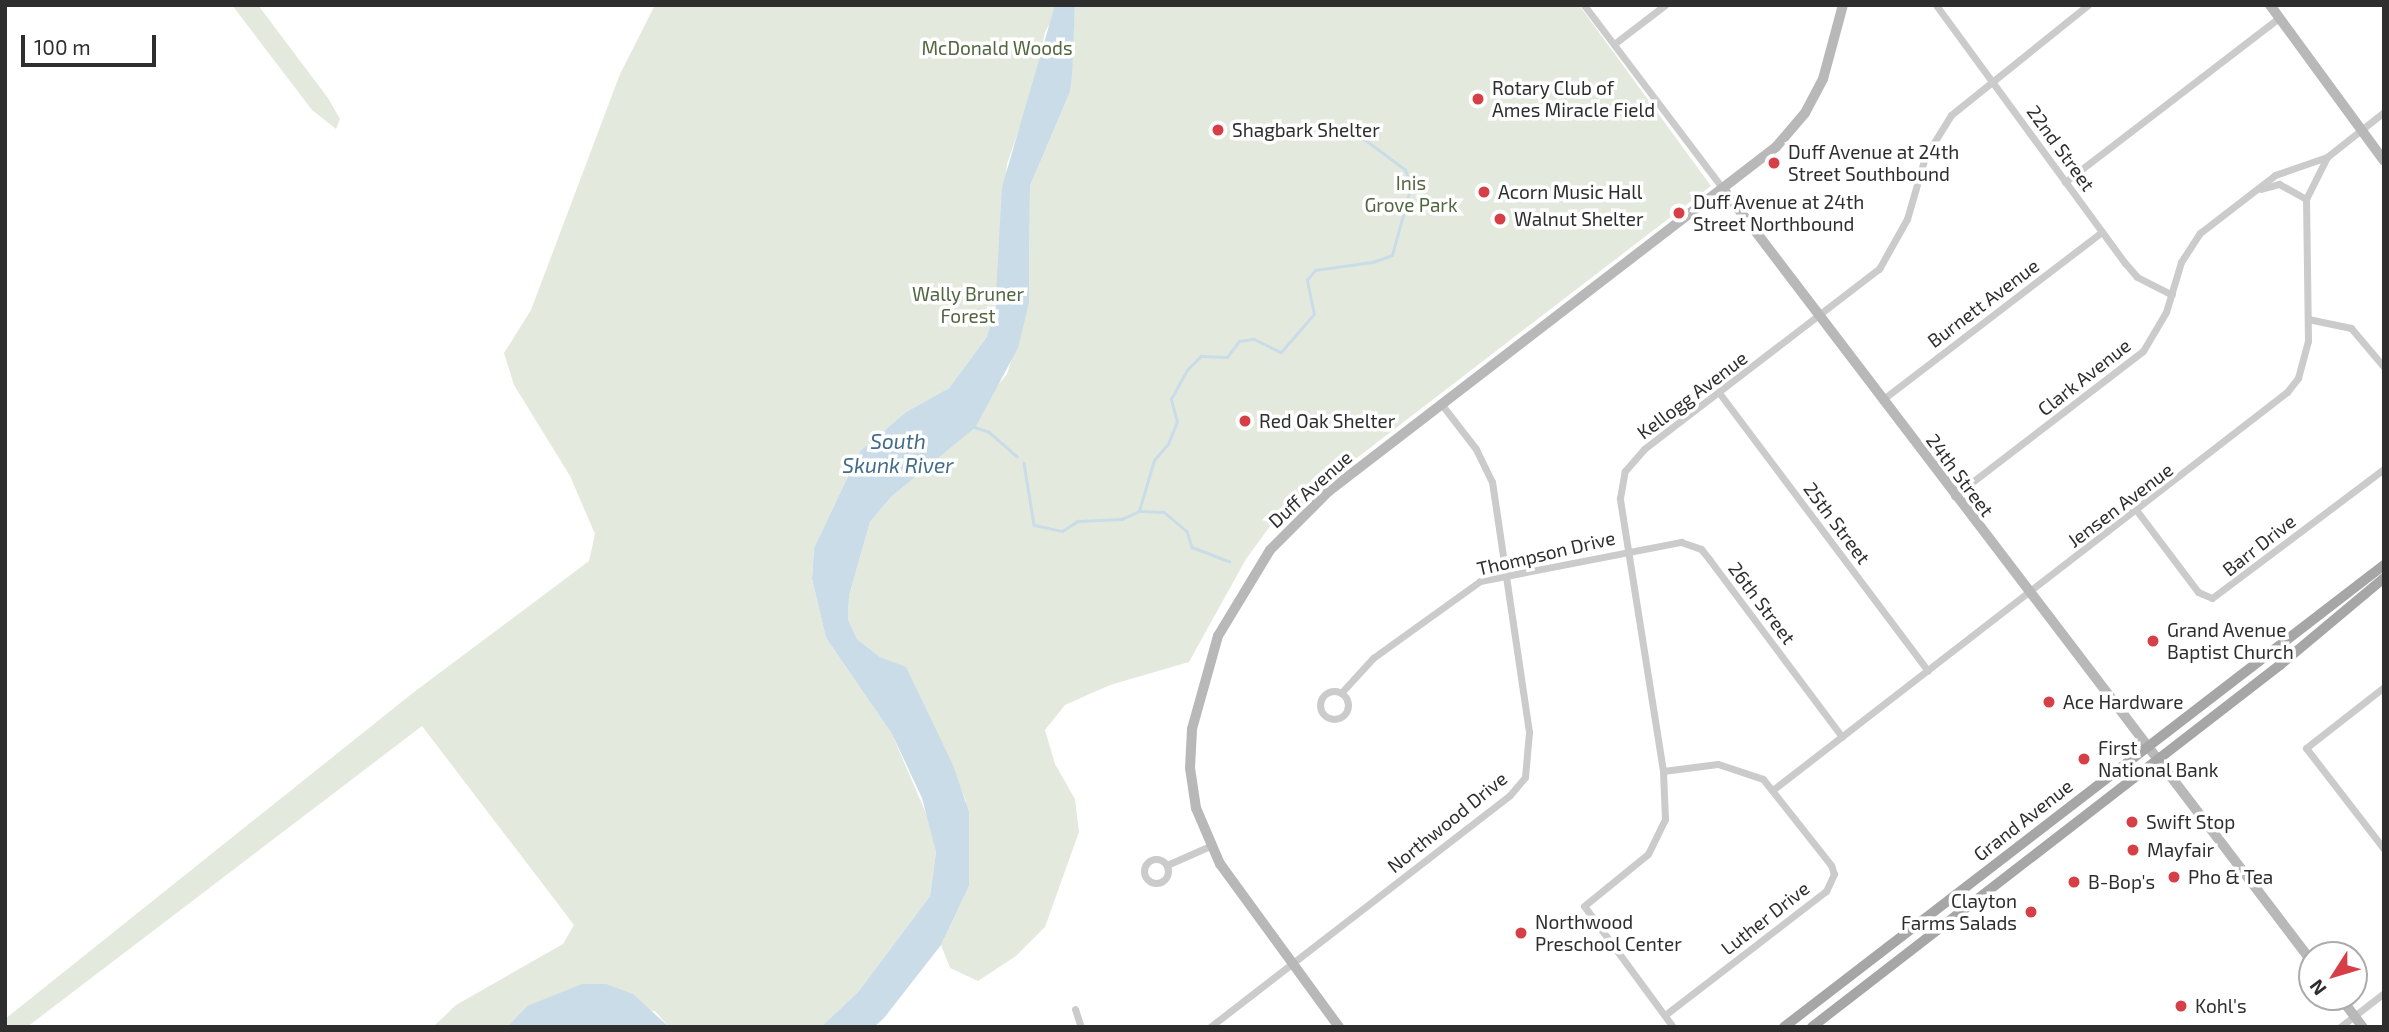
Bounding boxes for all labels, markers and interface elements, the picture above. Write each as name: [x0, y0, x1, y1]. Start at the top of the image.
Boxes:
scale bar: [24, 21, 159, 65]
text: 100 m: [34, 34, 91, 59]
park label: McDonald Woods: [921, 37, 1073, 59]
place label: Rotary Club of Ames Miracle Field: [1492, 77, 1655, 121]
marker: Rotary Club of Ames Miracle Field: [1470, 91, 1486, 107]
street label: 22nd Street: [2022, 101, 2100, 195]
place label: Shagbark Shelter: [1232, 119, 1380, 141]
marker: Shagbark Shelter: [1210, 122, 1226, 138]
place label: Duff Avenue at 24th Street Southbound: [1788, 141, 1960, 185]
marker: Duff Avenue at 24th Street Southbound: [1766, 155, 1782, 171]
park label: Inis Grove Park: [1364, 172, 1458, 216]
place label: Acorn Music Hall: [1498, 181, 1642, 203]
marker: Acorn Music Hall: [1476, 184, 1492, 200]
place label: Duff Avenue at 24th Street Northbound: [1693, 191, 1865, 235]
marker: Duff Avenue at 24th Street Northbound: [1671, 205, 1687, 221]
place label: Walnut Shelter: [1514, 208, 1644, 230]
marker: Walnut Shelter: [1492, 211, 1508, 227]
street label: Burnett Avenue: [1923, 254, 2043, 352]
park label: Wally Bruner Forest: [912, 283, 1024, 327]
street label: Clark Avenue: [2033, 334, 2135, 420]
street label: Kellogg Avenue: [1632, 346, 1752, 444]
place label: Red Oak Shelter: [1259, 410, 1395, 432]
marker: Red Oak Shelter: [1237, 413, 1253, 429]
water label: South Skunk River: [842, 428, 954, 478]
street label: 24th Street: [1922, 429, 1998, 521]
street label: Duff Avenue: [1263, 445, 1357, 533]
street label: Jensen Avenue: [2063, 458, 2177, 552]
street label: 25th Street: [1799, 478, 1875, 568]
street label: Barr Drive: [2218, 509, 2300, 581]
street label: Thompson Drive: [1475, 526, 1617, 580]
street label: 26th Street: [1724, 557, 1800, 649]
place label: Grand Avenue Baptist Church: [2167, 619, 2294, 663]
marker: Grand Avenue Baptist Church: [2145, 633, 2161, 649]
place label: Ace Hardware: [2063, 691, 2183, 713]
marker: Ace Hardware: [2041, 694, 2057, 710]
place label: First National Bank: [2098, 737, 2219, 781]
marker: First National Bank: [2076, 751, 2092, 767]
street label: Northwood Drive: [1383, 767, 1511, 877]
street label: Grand Avenue: [1969, 774, 2077, 866]
place label: Swift Stop: [2146, 811, 2235, 833]
marker: Swift Stop: [2124, 814, 2140, 830]
place label: Mayfair: [2147, 839, 2214, 861]
marker: Mayfair: [2125, 842, 2141, 858]
place label: Pho & Tea: [2188, 866, 2274, 888]
marker: Pho & Tea: [2166, 869, 2182, 885]
place label: B-Bop's: [2088, 871, 2155, 893]
marker: B-Bop's: [2066, 874, 2082, 890]
street label: Luther Drive: [1716, 876, 1814, 960]
place label: Clayton Farms Salads: [1901, 890, 2017, 934]
marker: Clayton Farms Salads: [2023, 904, 2039, 920]
place label: Northwood Preschool Center: [1535, 911, 1682, 955]
marker: Northwood Preschool Center: [1513, 925, 1529, 941]
north arrow: [2298, 941, 2368, 1011]
text: N: [2304, 975, 2331, 1000]
place label: Kohl's: [2195, 995, 2247, 1017]
marker: Kohl's: [2173, 998, 2189, 1014]

